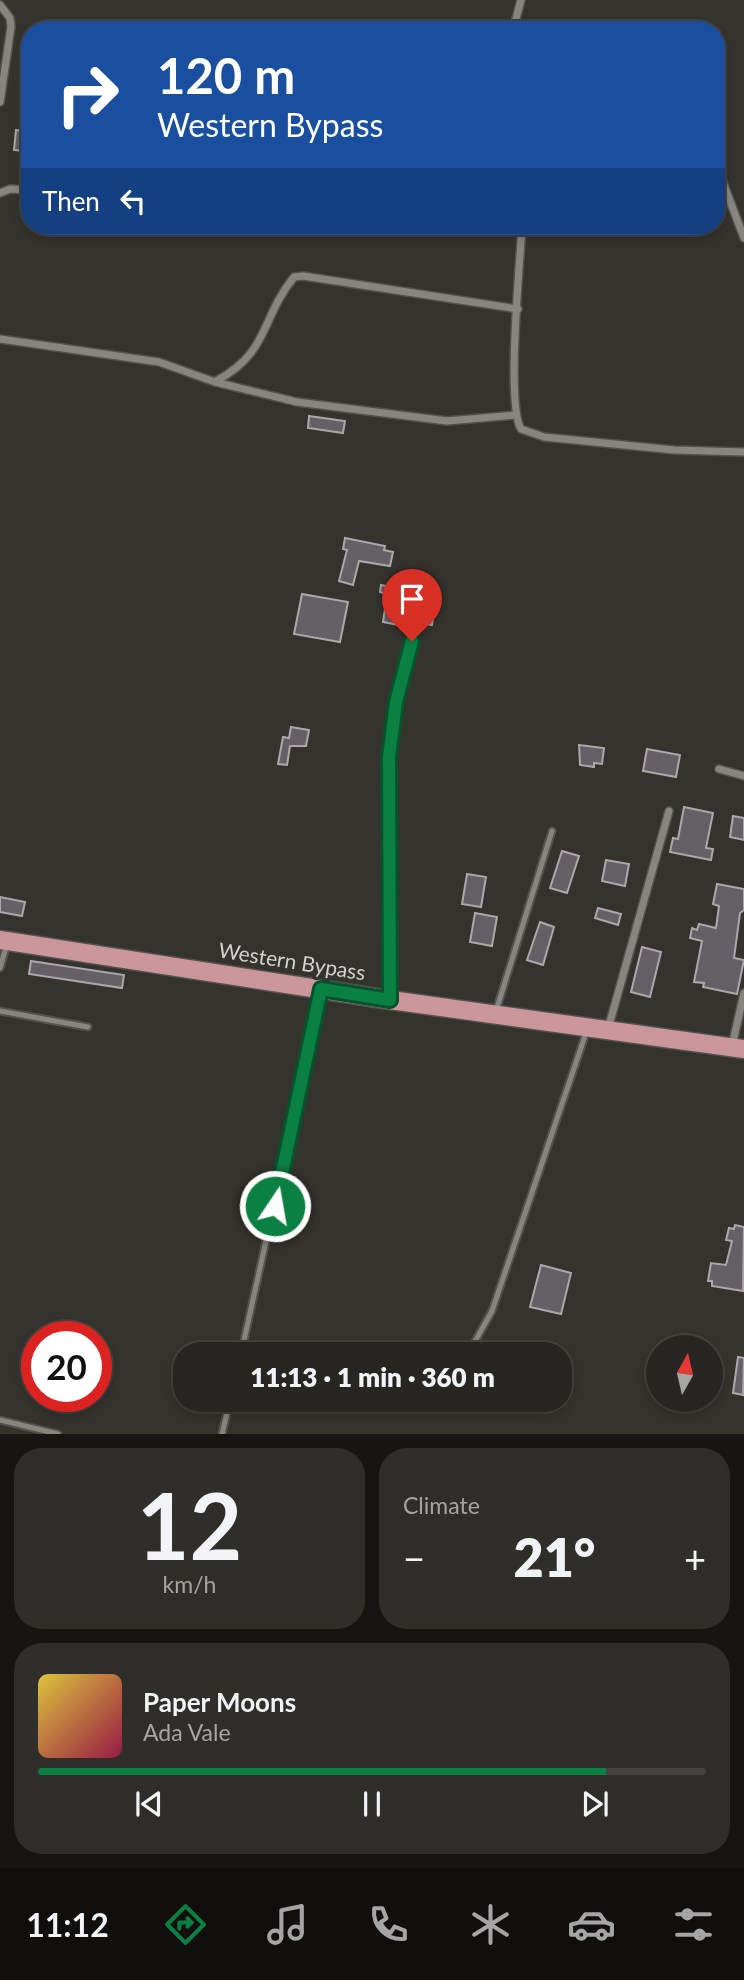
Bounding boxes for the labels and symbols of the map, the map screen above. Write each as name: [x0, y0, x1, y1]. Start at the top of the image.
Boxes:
pin: [382, 569, 442, 641]
street label: Western Bypass: [217, 937, 368, 984]
position arrow: [238, 1169, 312, 1243]
speed limit sign: 20: [21, 1321, 112, 1412]
north arrow: [646, 1335, 723, 1412]

